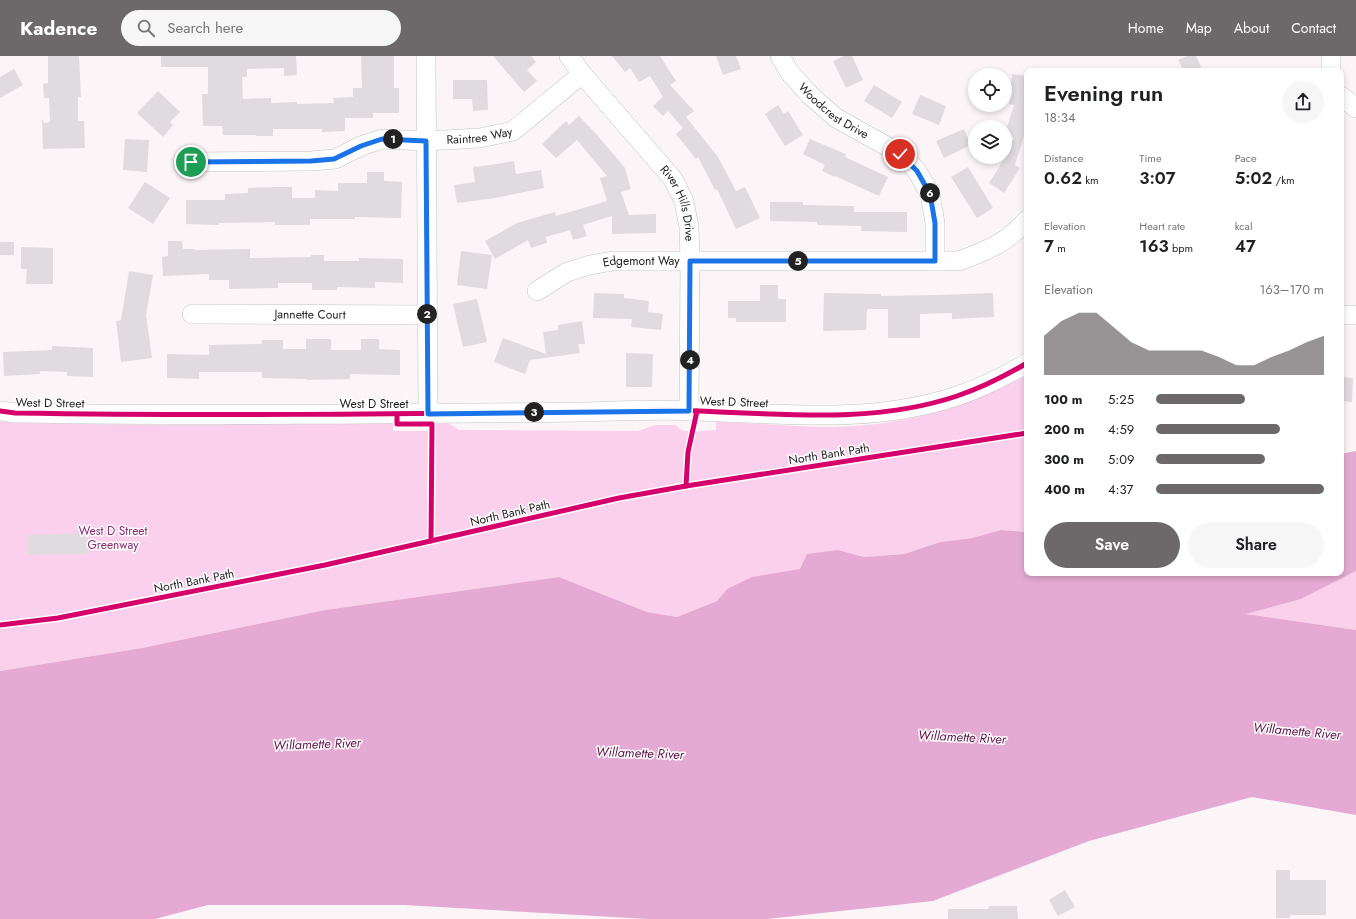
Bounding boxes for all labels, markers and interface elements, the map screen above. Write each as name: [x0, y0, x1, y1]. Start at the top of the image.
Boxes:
search box: [121, 10, 401, 46]
text: Kadence: [20, 15, 97, 42]
icon: search: [135, 17, 157, 39]
text: Search here: [167, 17, 243, 39]
text: Home: [1128, 18, 1164, 38]
text: Map: [1186, 18, 1212, 38]
text: About: [1234, 18, 1269, 38]
text: Contact: [1291, 18, 1336, 38]
map controls: [968, 68, 1012, 164]
button: locate: [968, 68, 1012, 112]
text: Evening run: [1044, 77, 1163, 109]
street label: Woodcrest Drive: [794, 79, 872, 143]
button: share: [1282, 81, 1324, 123]
text: 18:34: [1044, 108, 1076, 127]
button: layers: [968, 120, 1012, 164]
street label: Raintree Way: [446, 122, 515, 149]
pin: 1: [383, 129, 403, 149]
text: 1: [390, 131, 396, 147]
pin: [883, 137, 917, 171]
icon: check: [889, 143, 911, 165]
pin: [174, 145, 208, 179]
text: Distance: [1044, 150, 1083, 166]
text: Time: [1139, 150, 1162, 166]
text: Pace: [1235, 150, 1257, 166]
icon: arrive: [180, 151, 202, 173]
street label: River Hills Drive: [656, 161, 698, 242]
text: 0.62: [1044, 166, 1082, 190]
text: 3:07: [1139, 166, 1176, 190]
text: 5:02: [1235, 166, 1272, 190]
text: km: [1082, 172, 1099, 188]
text: /km: [1272, 172, 1295, 188]
pin: 6: [920, 183, 940, 203]
text: 6: [926, 185, 934, 201]
text: Elevation: [1044, 218, 1086, 234]
text: Heart rate: [1139, 218, 1185, 234]
text: kcal: [1235, 218, 1252, 234]
text: 7: [1044, 234, 1054, 258]
text: 163: [1139, 234, 1169, 258]
text: 47: [1235, 234, 1256, 258]
text: m: [1054, 240, 1066, 256]
text: bpm: [1169, 240, 1193, 256]
pin: 5: [788, 251, 808, 271]
street label: Edgemont Way: [601, 252, 680, 272]
text: 5: [794, 253, 802, 269]
text: Elevation: [1044, 280, 1093, 299]
text: 163–170 m: [1259, 280, 1324, 299]
pin: 2: [417, 304, 437, 324]
street label: Jannette Court: [272, 305, 346, 324]
text: 2: [423, 306, 431, 322]
pin: 4: [680, 350, 700, 370]
text: 4: [686, 352, 694, 368]
text: 100 m: [1044, 390, 1082, 409]
text: 5:25: [1108, 390, 1134, 409]
street label: West D Street: [699, 392, 769, 412]
street label: West D Street: [15, 393, 85, 413]
street label: West D Street: [340, 395, 409, 413]
pin: 3: [524, 402, 544, 422]
text: 3: [531, 404, 537, 420]
text: 200 m: [1044, 420, 1084, 439]
text: 4:59: [1108, 420, 1134, 439]
street label: North Bank Path: [787, 439, 871, 469]
text: 300 m: [1044, 450, 1084, 469]
text: 5:09: [1108, 450, 1135, 469]
text: 400 m: [1044, 480, 1085, 499]
text: 4:37: [1108, 480, 1133, 499]
street label: North Bank Path: [468, 495, 552, 531]
park label: West D Street Greenway: [79, 522, 148, 554]
button: Save: [1044, 522, 1180, 568]
button: Share: [1188, 522, 1324, 568]
street label: North Bank Path: [152, 564, 236, 598]
water label: Willamette River: [1252, 718, 1342, 744]
water label: Willamette River: [918, 725, 1007, 749]
water label: Willamette River: [273, 733, 362, 755]
water label: Willamette River: [596, 742, 685, 764]

